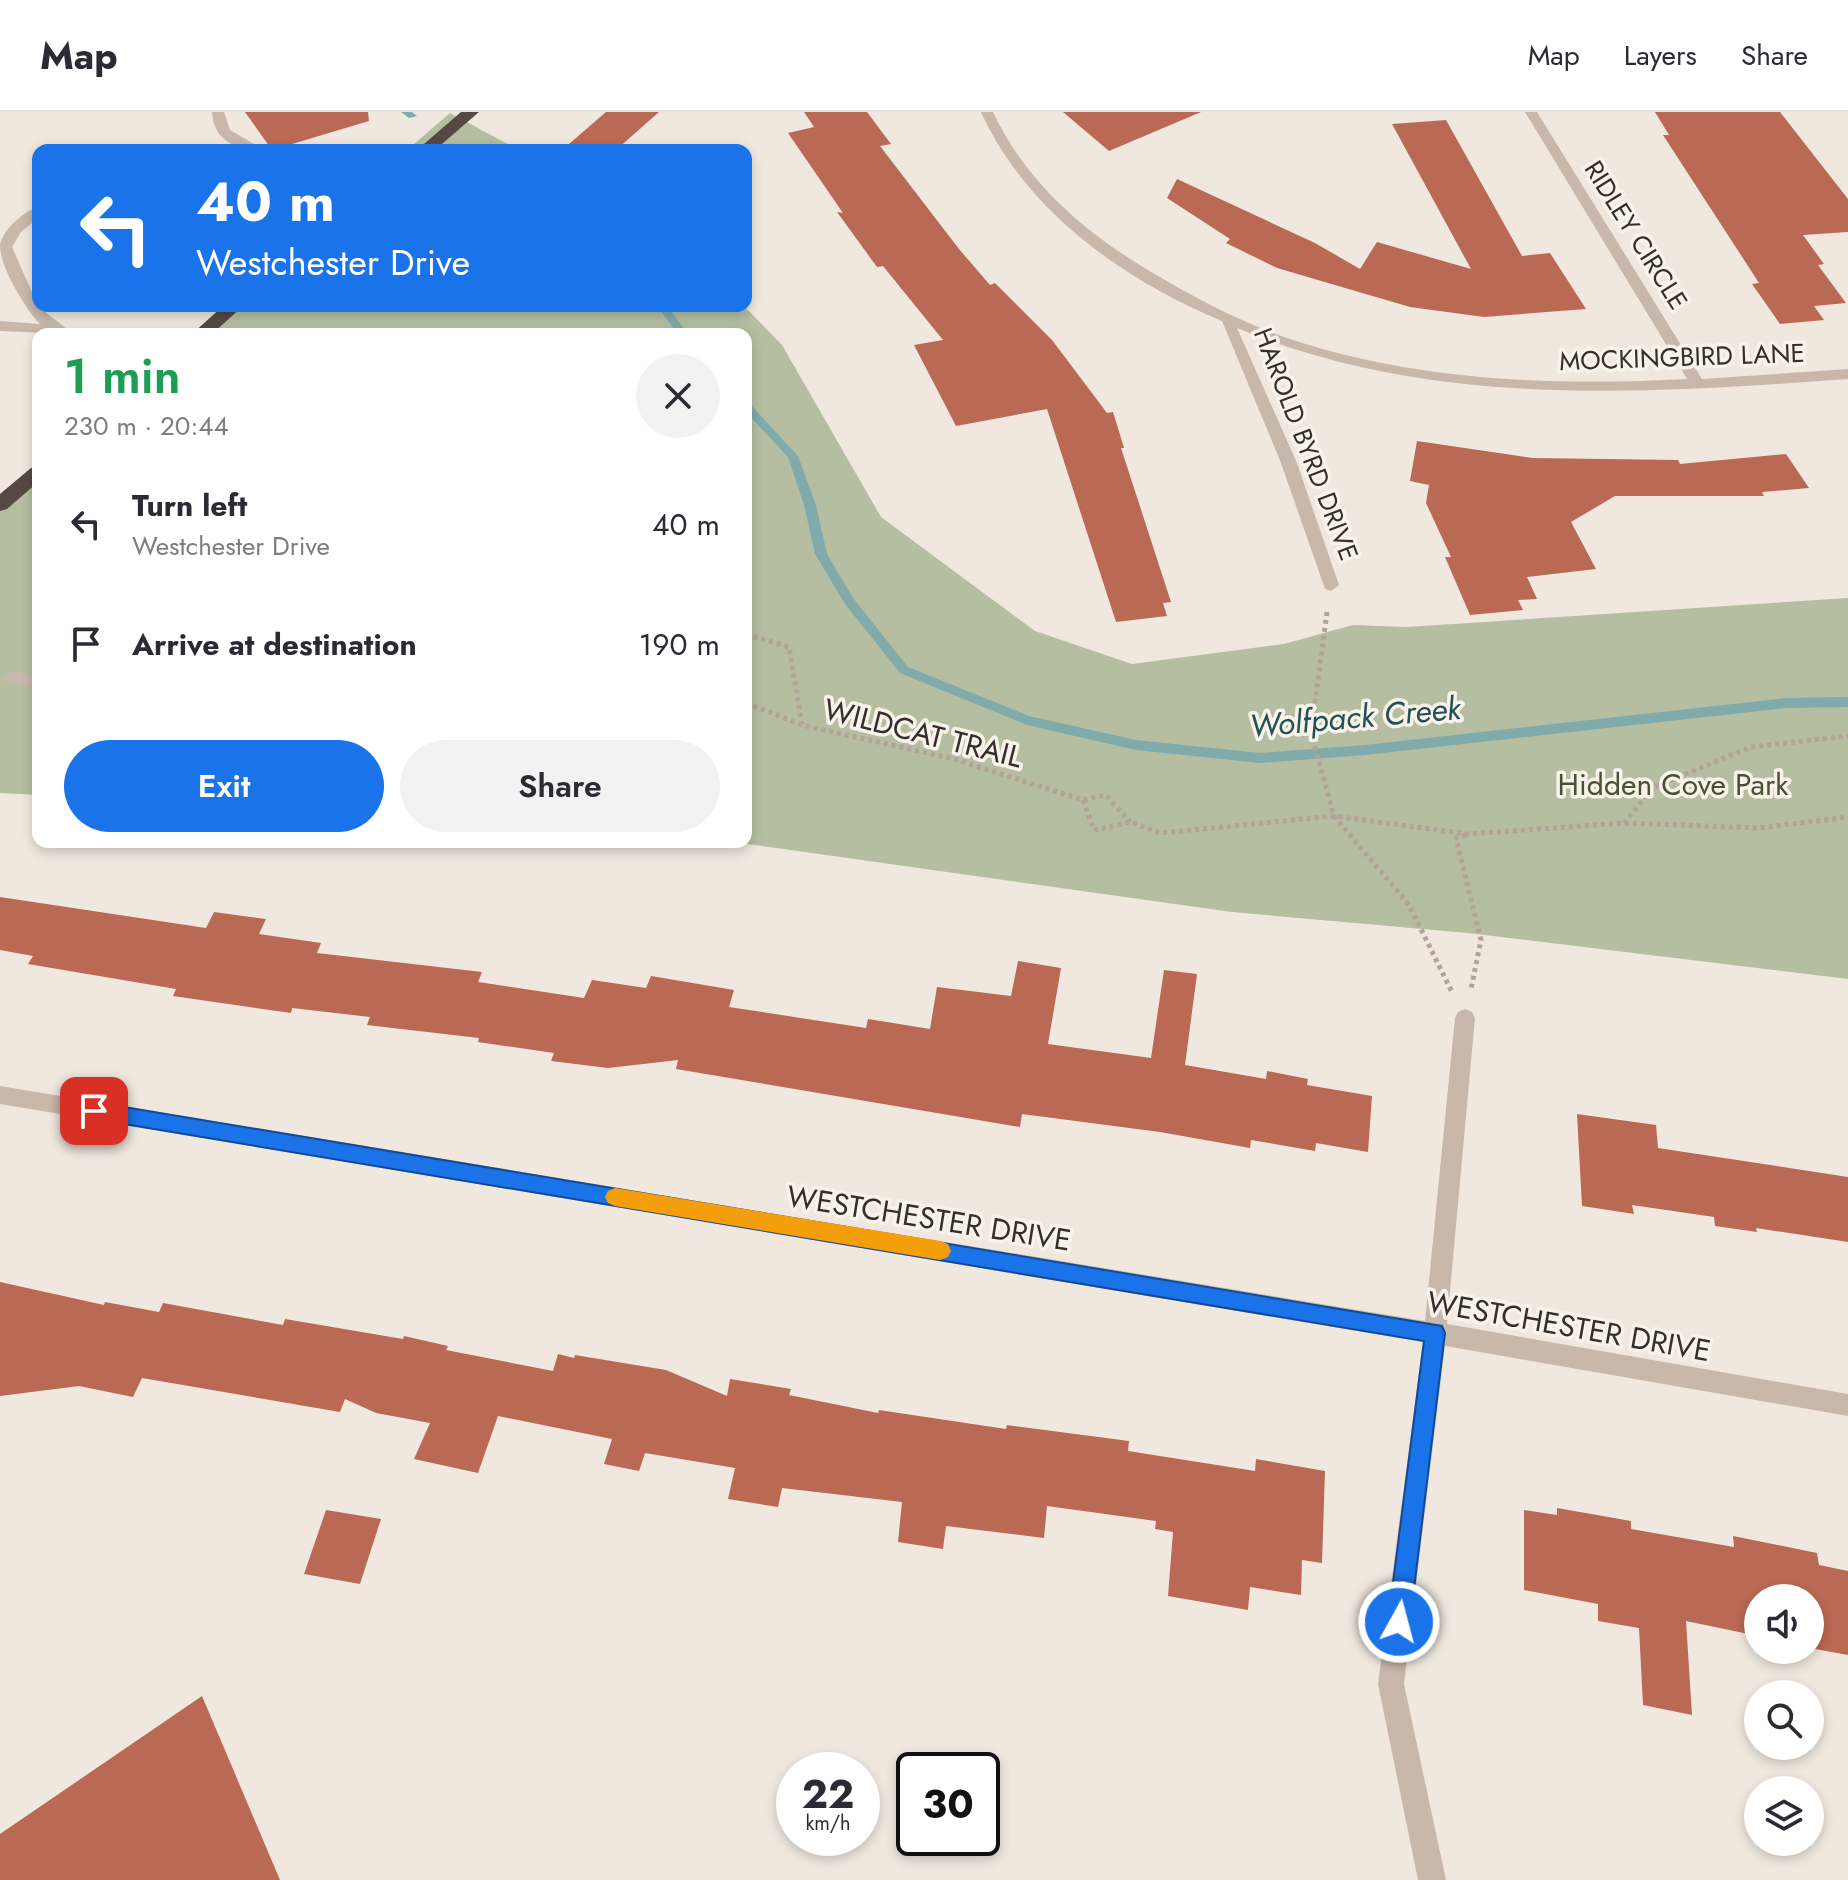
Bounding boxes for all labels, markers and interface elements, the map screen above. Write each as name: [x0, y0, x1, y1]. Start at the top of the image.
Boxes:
text: Map: [40, 28, 118, 83]
text: Map: [1528, 35, 1580, 76]
text: Layers: [1624, 35, 1697, 76]
text: Share: [1741, 35, 1808, 76]
street label: RIDLEY CIRCLE: [1575, 153, 1697, 317]
text: 40 m: [196, 161, 335, 242]
icon: left: [64, 176, 168, 280]
text: Westchester Drive: [196, 236, 470, 288]
street label: HAROLD BYRD DRIVE: [1244, 322, 1368, 566]
street label: MOCKINGBIRD LANE: [1559, 334, 1805, 380]
text: 1 min: [64, 342, 181, 411]
button: close: [636, 354, 720, 438]
text: 230 m · 20:44: [64, 407, 229, 445]
text: Turn left: [132, 484, 247, 527]
icon: left: [64, 502, 108, 546]
text: 40 m: [652, 503, 720, 546]
text: Westchester Drive: [132, 527, 330, 565]
icon: arrive: [64, 622, 108, 666]
text: Arrive at destination: [132, 623, 417, 666]
text: 190 m: [639, 623, 720, 666]
water label: Wolfpack Creek: [1247, 685, 1464, 749]
street label: WILDCAT TRAIL: [819, 688, 1027, 779]
button: Exit: [64, 740, 384, 832]
button: Share: [400, 740, 720, 832]
park label: Hidden Cove Park: [1558, 763, 1789, 806]
pin: [60, 1077, 128, 1145]
icon: arrive: [72, 1089, 116, 1133]
street label: WESTCHESTER DRIVE: [784, 1174, 1074, 1262]
street label: WESTCHESTER DRIVE: [1424, 1280, 1714, 1372]
position arrow: [1357, 1580, 1441, 1664]
map controls: [1744, 1584, 1824, 1856]
button: sound: [1744, 1584, 1824, 1664]
button: search: [1744, 1680, 1824, 1760]
speed limit sign: 30: [896, 1752, 1000, 1856]
text: 22: [802, 1765, 854, 1823]
button: layers: [1744, 1776, 1824, 1856]
text: km/h: [805, 1809, 851, 1838]

